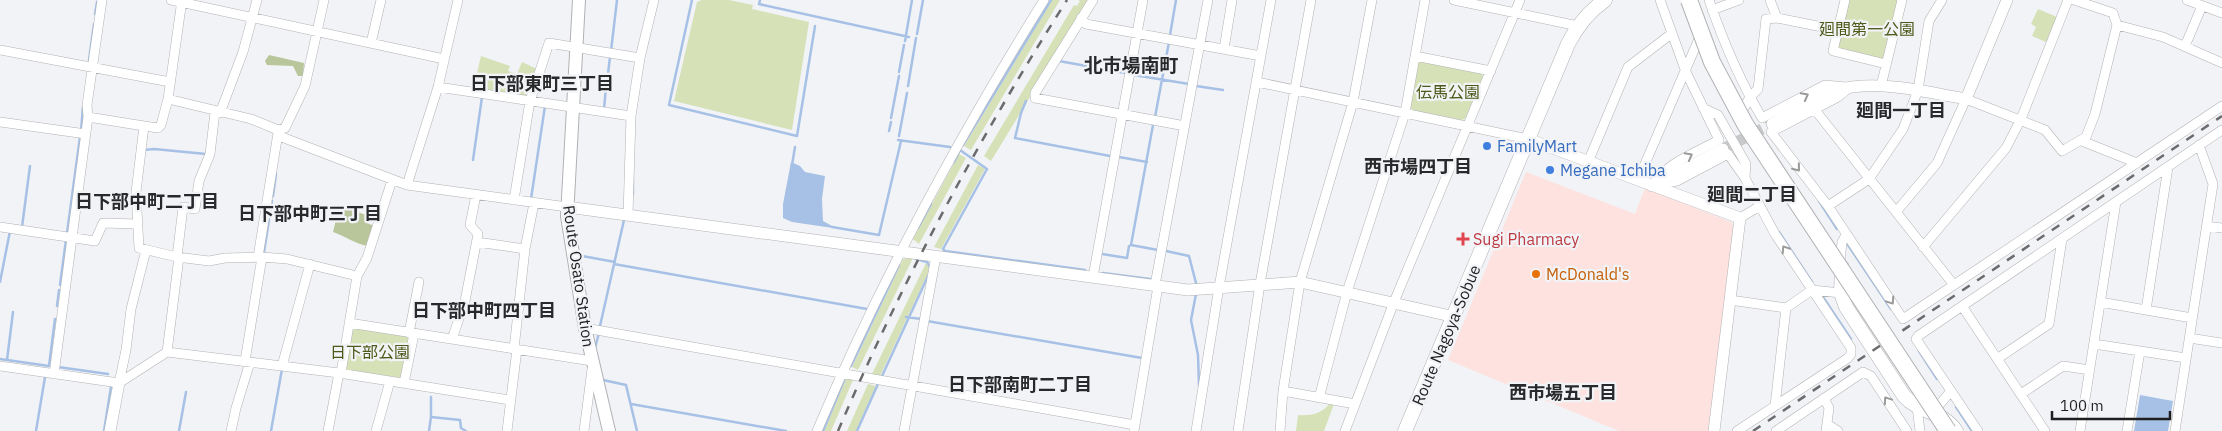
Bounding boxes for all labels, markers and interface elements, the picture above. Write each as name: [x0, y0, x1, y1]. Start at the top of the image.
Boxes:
park label: 廻間第一公園: [1819, 19, 1915, 39]
district label: 北市場南町: [1083, 53, 1179, 77]
district label: 日下部東町三丁目: [470, 72, 614, 95]
park label: 伝馬公園: [1416, 82, 1480, 102]
one-way arrow: [1800, 92, 1809, 102]
district label: 廻間一丁目: [1856, 99, 1946, 122]
place label: FamilyMart: [1497, 136, 1577, 156]
marker: FamilyMart: [1481, 140, 1493, 152]
one-way arrow: [1684, 152, 1693, 162]
district label: 西市場四丁目: [1364, 155, 1472, 178]
place label: Megane Ichiba: [1560, 160, 1666, 180]
one-way arrow: [1792, 162, 1800, 171]
marker: Megane Ichiba: [1544, 164, 1556, 176]
district label: 廻間二丁目: [1707, 183, 1797, 206]
district label: 日下部中町二丁目: [75, 190, 219, 213]
district label: 日下部中町三丁目: [238, 202, 382, 225]
street label: Route Osato Station: [559, 204, 599, 348]
place label: Sugi Pharmacy: [1473, 229, 1579, 249]
marker: Sugi Pharmacy: [1457, 233, 1469, 245]
one-way arrow: [1782, 245, 1792, 254]
street label: Route Nagoya-Sobue: [1407, 261, 1485, 408]
place label: McDonald's: [1546, 264, 1630, 284]
marker: McDonald's: [1530, 268, 1542, 280]
one-way arrow: [1885, 295, 1894, 305]
district label: 日下部中町四丁目: [412, 299, 556, 322]
park label: 日下部公園: [330, 342, 410, 362]
district label: 日下部南町二丁目: [948, 373, 1092, 396]
district label: 西市場五丁目: [1509, 381, 1617, 404]
scale bar: [2052, 388, 2170, 420]
one-way arrow: [1884, 396, 1893, 406]
text: 100 m: [2060, 396, 2104, 415]

